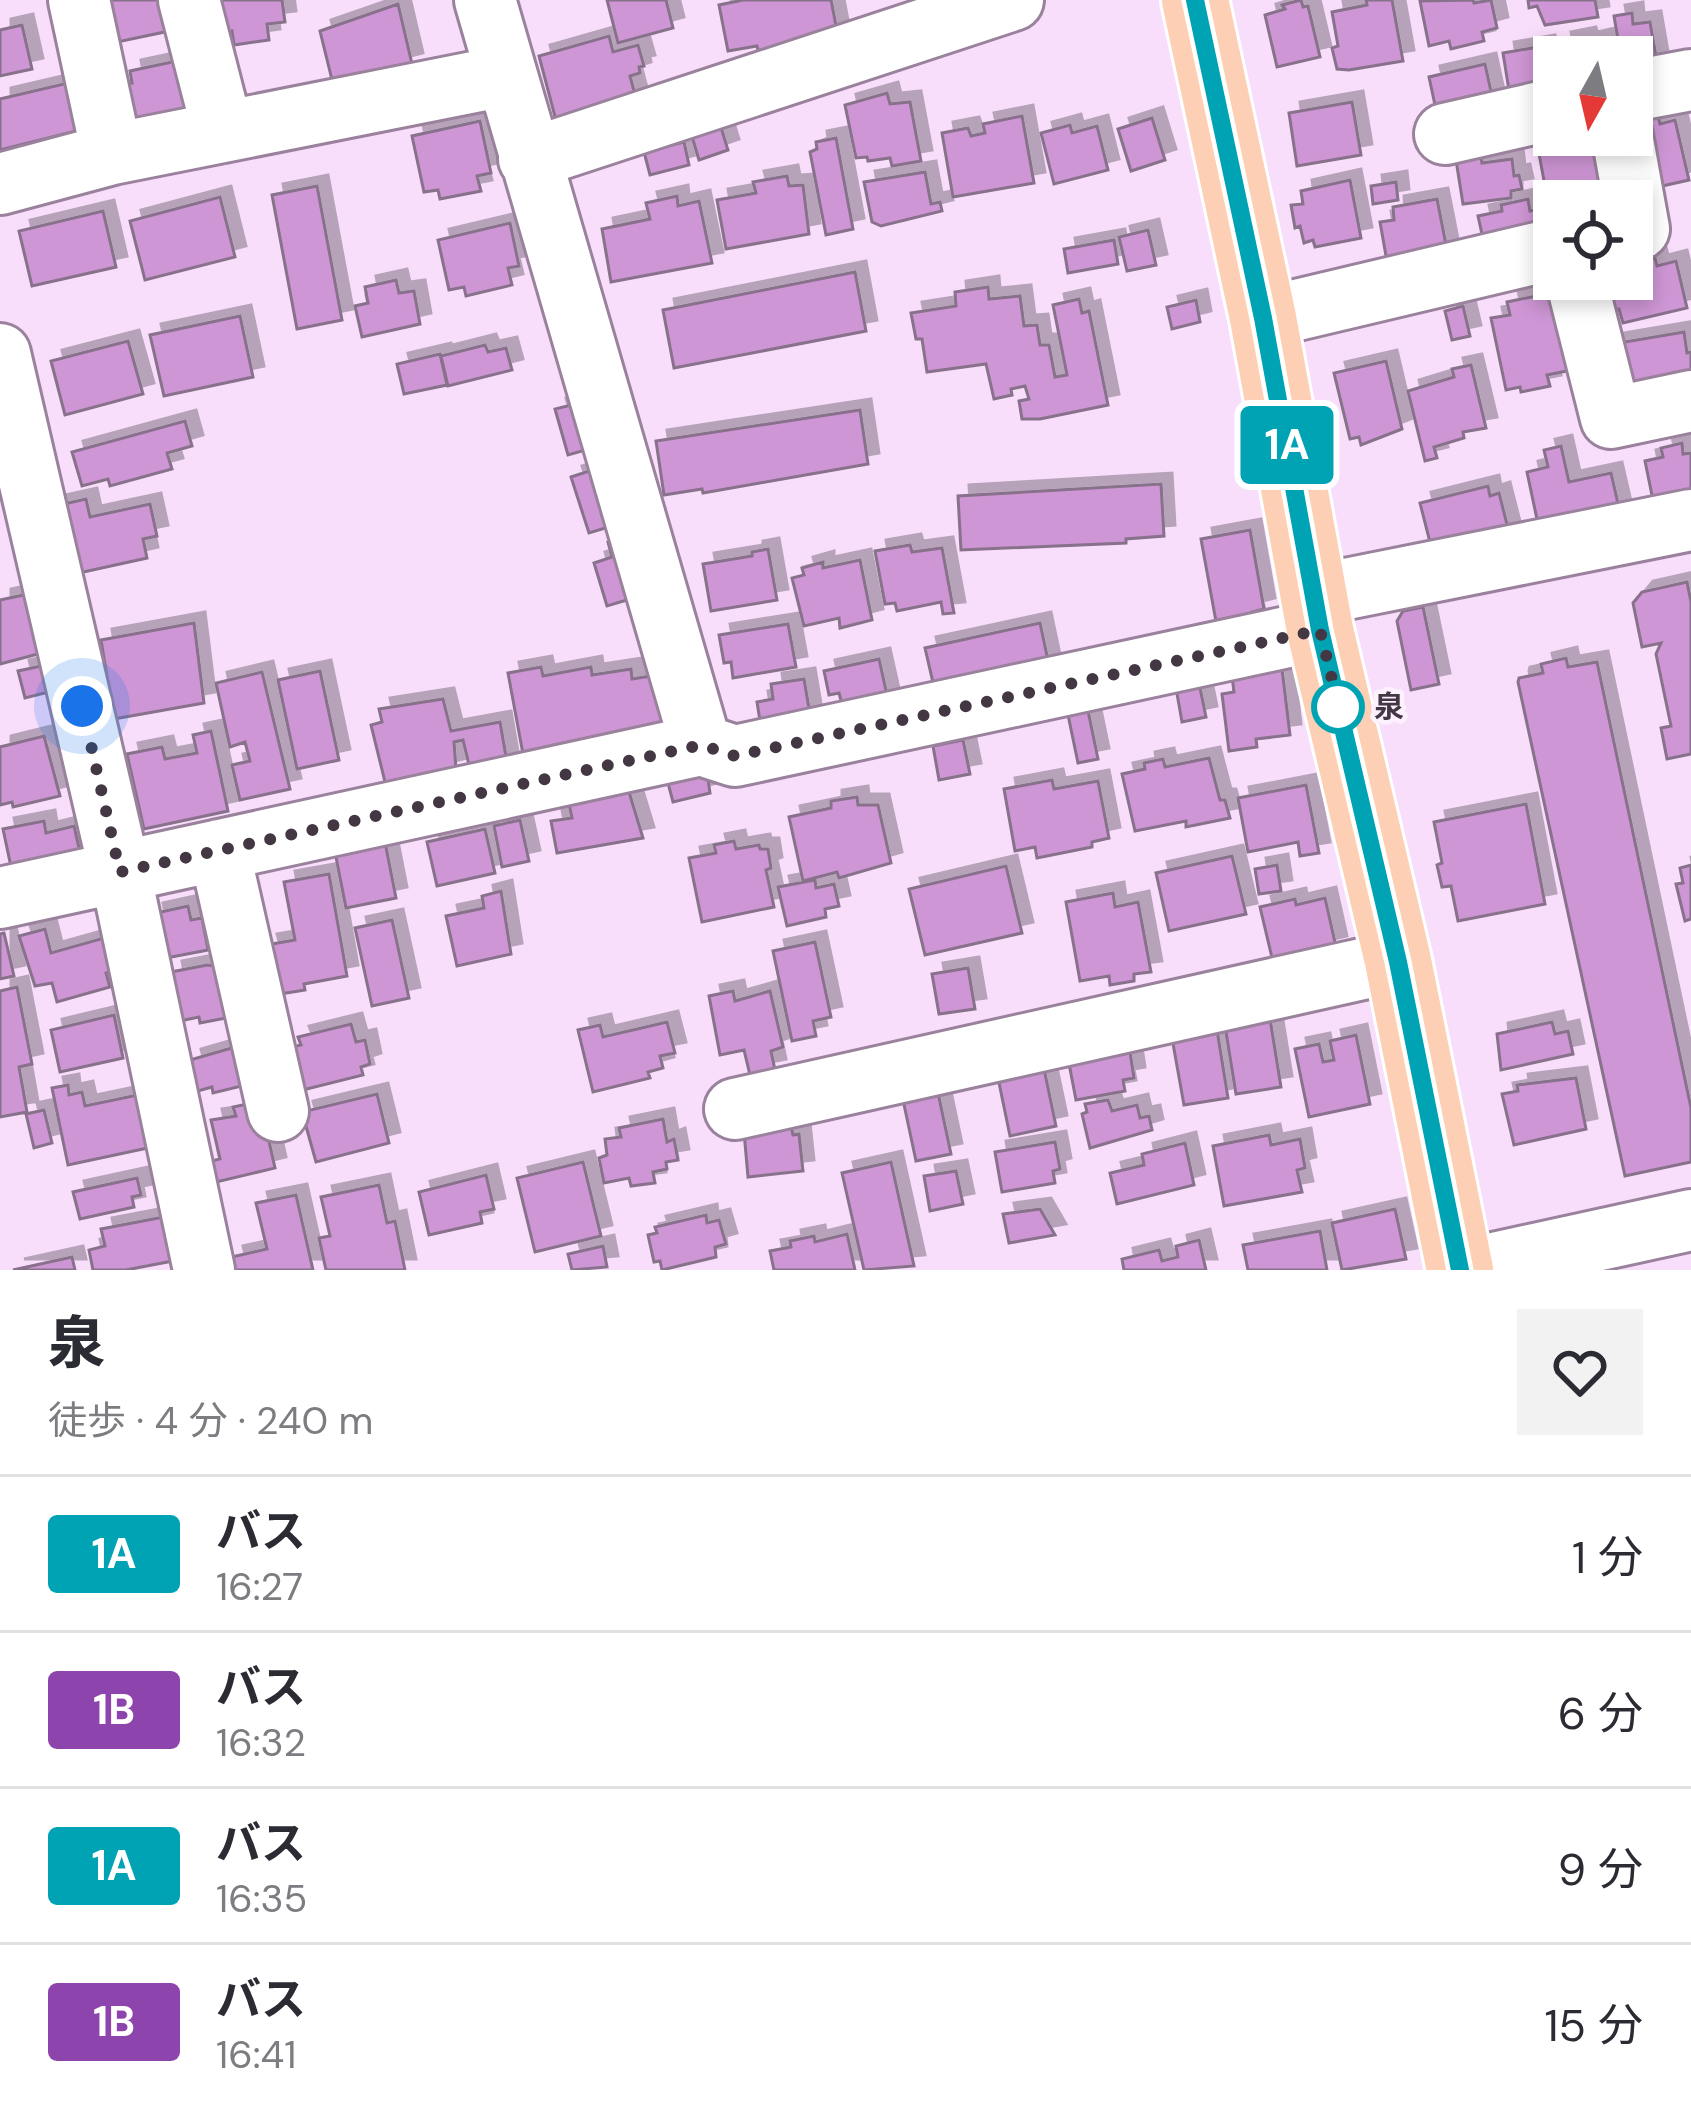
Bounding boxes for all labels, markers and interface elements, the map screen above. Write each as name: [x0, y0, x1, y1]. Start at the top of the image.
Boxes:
north arrow: [1533, 36, 1653, 156]
map controls: [1533, 36, 1653, 300]
button: locate: [1533, 180, 1653, 300]
line badge: 1A: [1233, 406, 1341, 484]
text: 1A: [1264, 417, 1310, 472]
your location: [52, 676, 112, 736]
marker: 泉: [1313, 682, 1363, 732]
place label: 泉: [1374, 687, 1404, 726]
text: 泉: [48, 1306, 105, 1381]
button: heart: [1517, 1309, 1643, 1435]
text: 徒歩 · 4 分 · 240 m: [48, 1395, 373, 1446]
text: バス: [216, 1502, 306, 1561]
text: 1A: [91, 1526, 137, 1581]
text: 1 分: [1572, 1528, 1643, 1587]
text: 16:27: [216, 1561, 303, 1612]
text: バス: [216, 1658, 306, 1717]
text: 1B: [93, 1682, 135, 1737]
text: 6 分: [1558, 1684, 1643, 1743]
text: 16:32: [216, 1717, 306, 1768]
text: バス: [216, 1814, 306, 1873]
text: 1A: [91, 1838, 137, 1893]
text: 9 分: [1558, 1840, 1643, 1899]
text: 16:35: [216, 1873, 307, 1924]
text: バス: [216, 1970, 306, 2029]
text: 1B: [93, 1994, 135, 2049]
text: 15 分: [1545, 1996, 1643, 2055]
text: 16:41: [216, 2029, 296, 2080]

